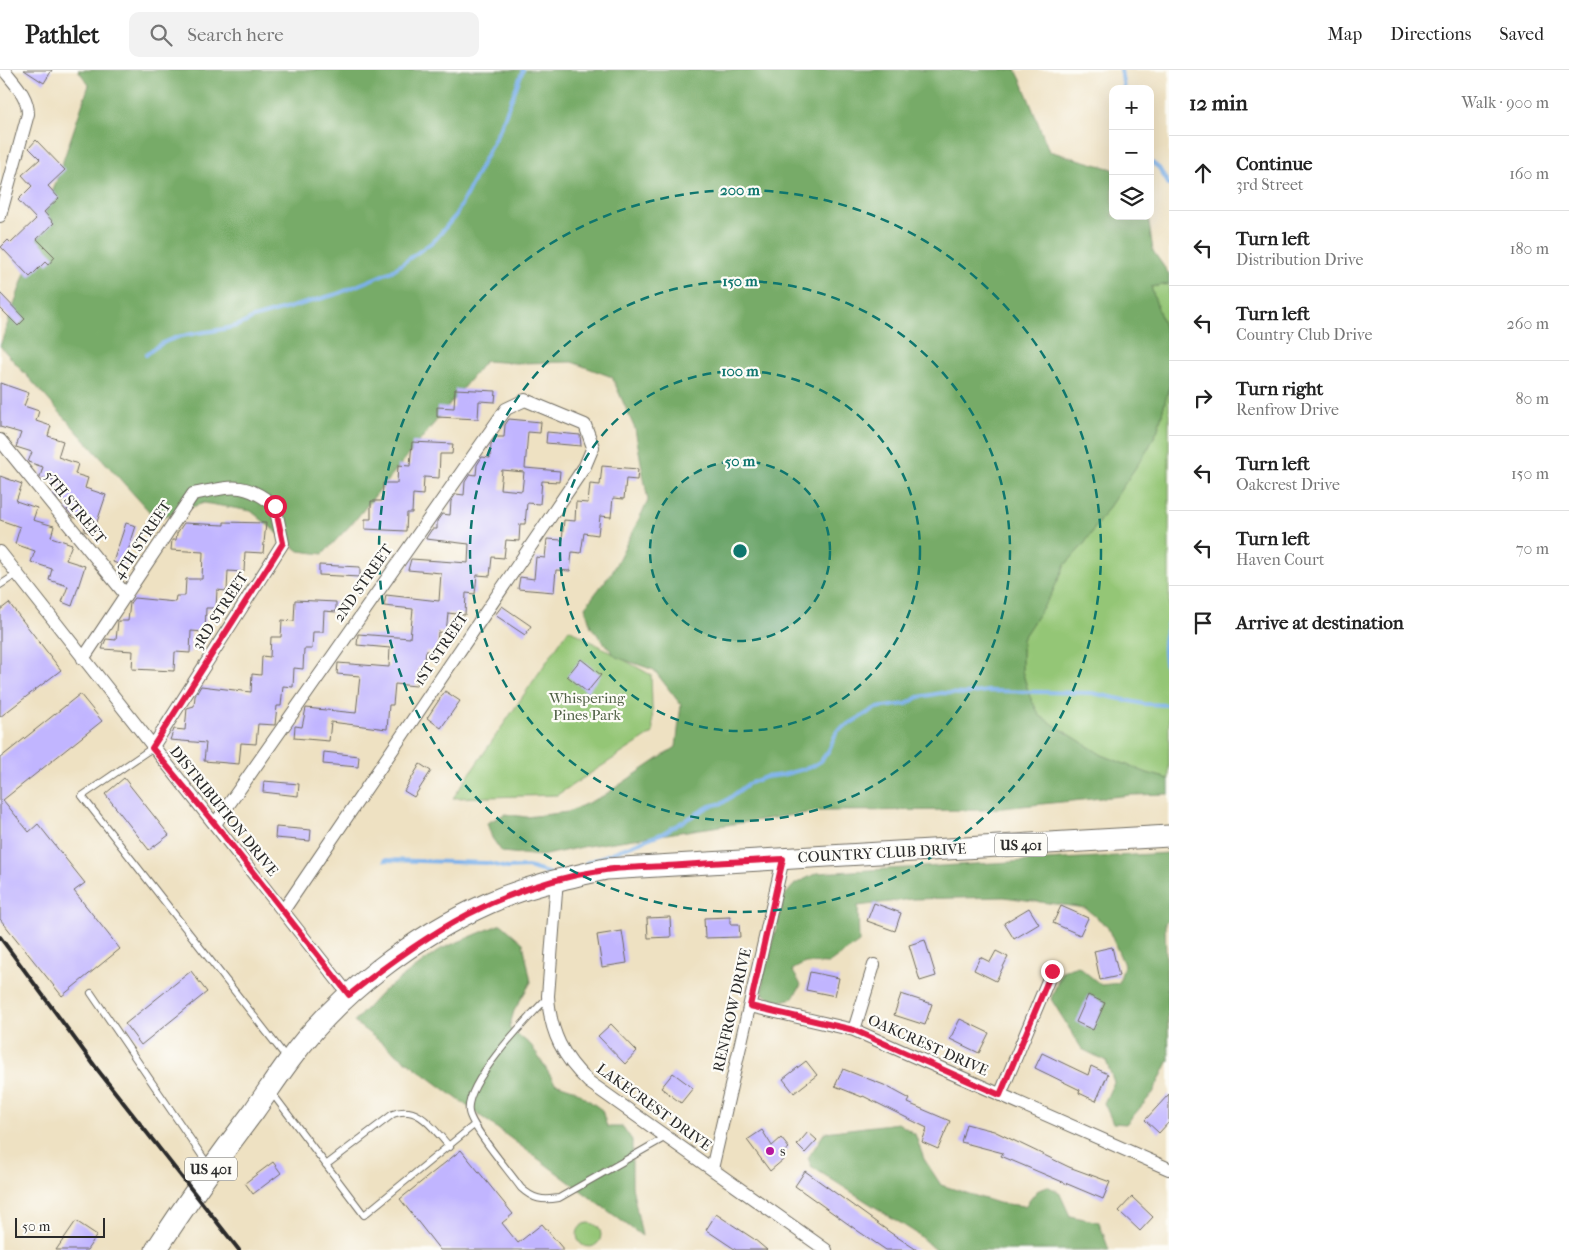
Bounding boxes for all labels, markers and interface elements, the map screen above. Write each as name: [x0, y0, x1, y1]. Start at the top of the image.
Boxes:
search box: [129, 12, 479, 57]
text: Pathlet: [25, 21, 99, 49]
icon: search: [147, 21, 175, 49]
text: Search here: [187, 24, 284, 46]
text: Map: [1328, 24, 1362, 45]
text: Directions: [1390, 24, 1471, 45]
text: Saved: [1499, 24, 1544, 45]
map controls: [1109, 85, 1154, 220]
button: +: [1109, 85, 1154, 130]
text: 12 min: [1189, 91, 1248, 115]
text: Walk · 900 m: [1461, 93, 1549, 112]
button: −: [1109, 130, 1154, 175]
text: Continue: [1236, 153, 1312, 175]
icon: ahead: [1189, 159, 1217, 187]
text: 160 m: [1509, 164, 1549, 183]
button: layers: [1109, 175, 1154, 220]
text: 3rd Street: [1236, 175, 1304, 194]
text: 200 m: [720, 181, 760, 199]
text: Turn left: [1236, 228, 1310, 250]
icon: left: [1189, 234, 1217, 262]
text: 180 m: [1510, 239, 1549, 258]
text: Distribution Drive: [1236, 250, 1363, 269]
text: 150 m: [722, 272, 758, 290]
text: Turn left: [1236, 303, 1310, 325]
icon: left: [1189, 309, 1217, 337]
text: 260 m: [1507, 314, 1549, 333]
text: Country Club Drive: [1236, 325, 1372, 344]
text: 100 m: [721, 362, 759, 380]
text: Turn right: [1236, 378, 1323, 400]
icon: right: [1189, 384, 1217, 412]
text: 80 m: [1515, 389, 1549, 408]
text: Renfrow Drive: [1236, 400, 1339, 419]
text: 50 m: [725, 452, 756, 470]
text: Turn left: [1236, 453, 1310, 475]
icon: left: [1189, 459, 1217, 487]
text: 150 m: [1511, 464, 1549, 483]
street label: 5TH STREET: [40, 467, 111, 548]
text: Oakcrest Drive: [1236, 475, 1340, 494]
route start: [264, 495, 287, 518]
street label: 4TH STREET: [109, 496, 175, 583]
text: Turn left: [1236, 528, 1310, 550]
icon: left: [1189, 534, 1217, 562]
text: 70 m: [1516, 539, 1549, 558]
street label: 2ND STREET: [330, 540, 397, 625]
centre of rings: [731, 542, 749, 560]
text: Haven Court: [1236, 550, 1325, 569]
street label: 3RD STREET: [188, 568, 252, 653]
street label: 1ST STREET: [410, 609, 472, 689]
icon: arrive: [1189, 609, 1217, 637]
text: Arrive at destination: [1236, 612, 1404, 634]
park label: Whispering Pines Park: [548, 689, 626, 724]
street label: DISTRIBUTION DRIVE: [166, 742, 282, 880]
road number: US 401: [995, 834, 1047, 856]
street label: COUNTRY CLUB DRIVE: [797, 840, 967, 866]
street label: RENFROW DRIVE: [709, 946, 755, 1074]
route end: [1041, 960, 1064, 983]
street label: OAKCREST DRIVE: [865, 1010, 991, 1080]
street label: LAKECREST DRIVE: [593, 1059, 715, 1155]
place label: s: [780, 1142, 786, 1160]
marker: s: [764, 1145, 776, 1157]
road number: US 401: [185, 1158, 237, 1180]
scale bar: [15, 1215, 105, 1238]
text: 50 m: [22, 1218, 50, 1235]

